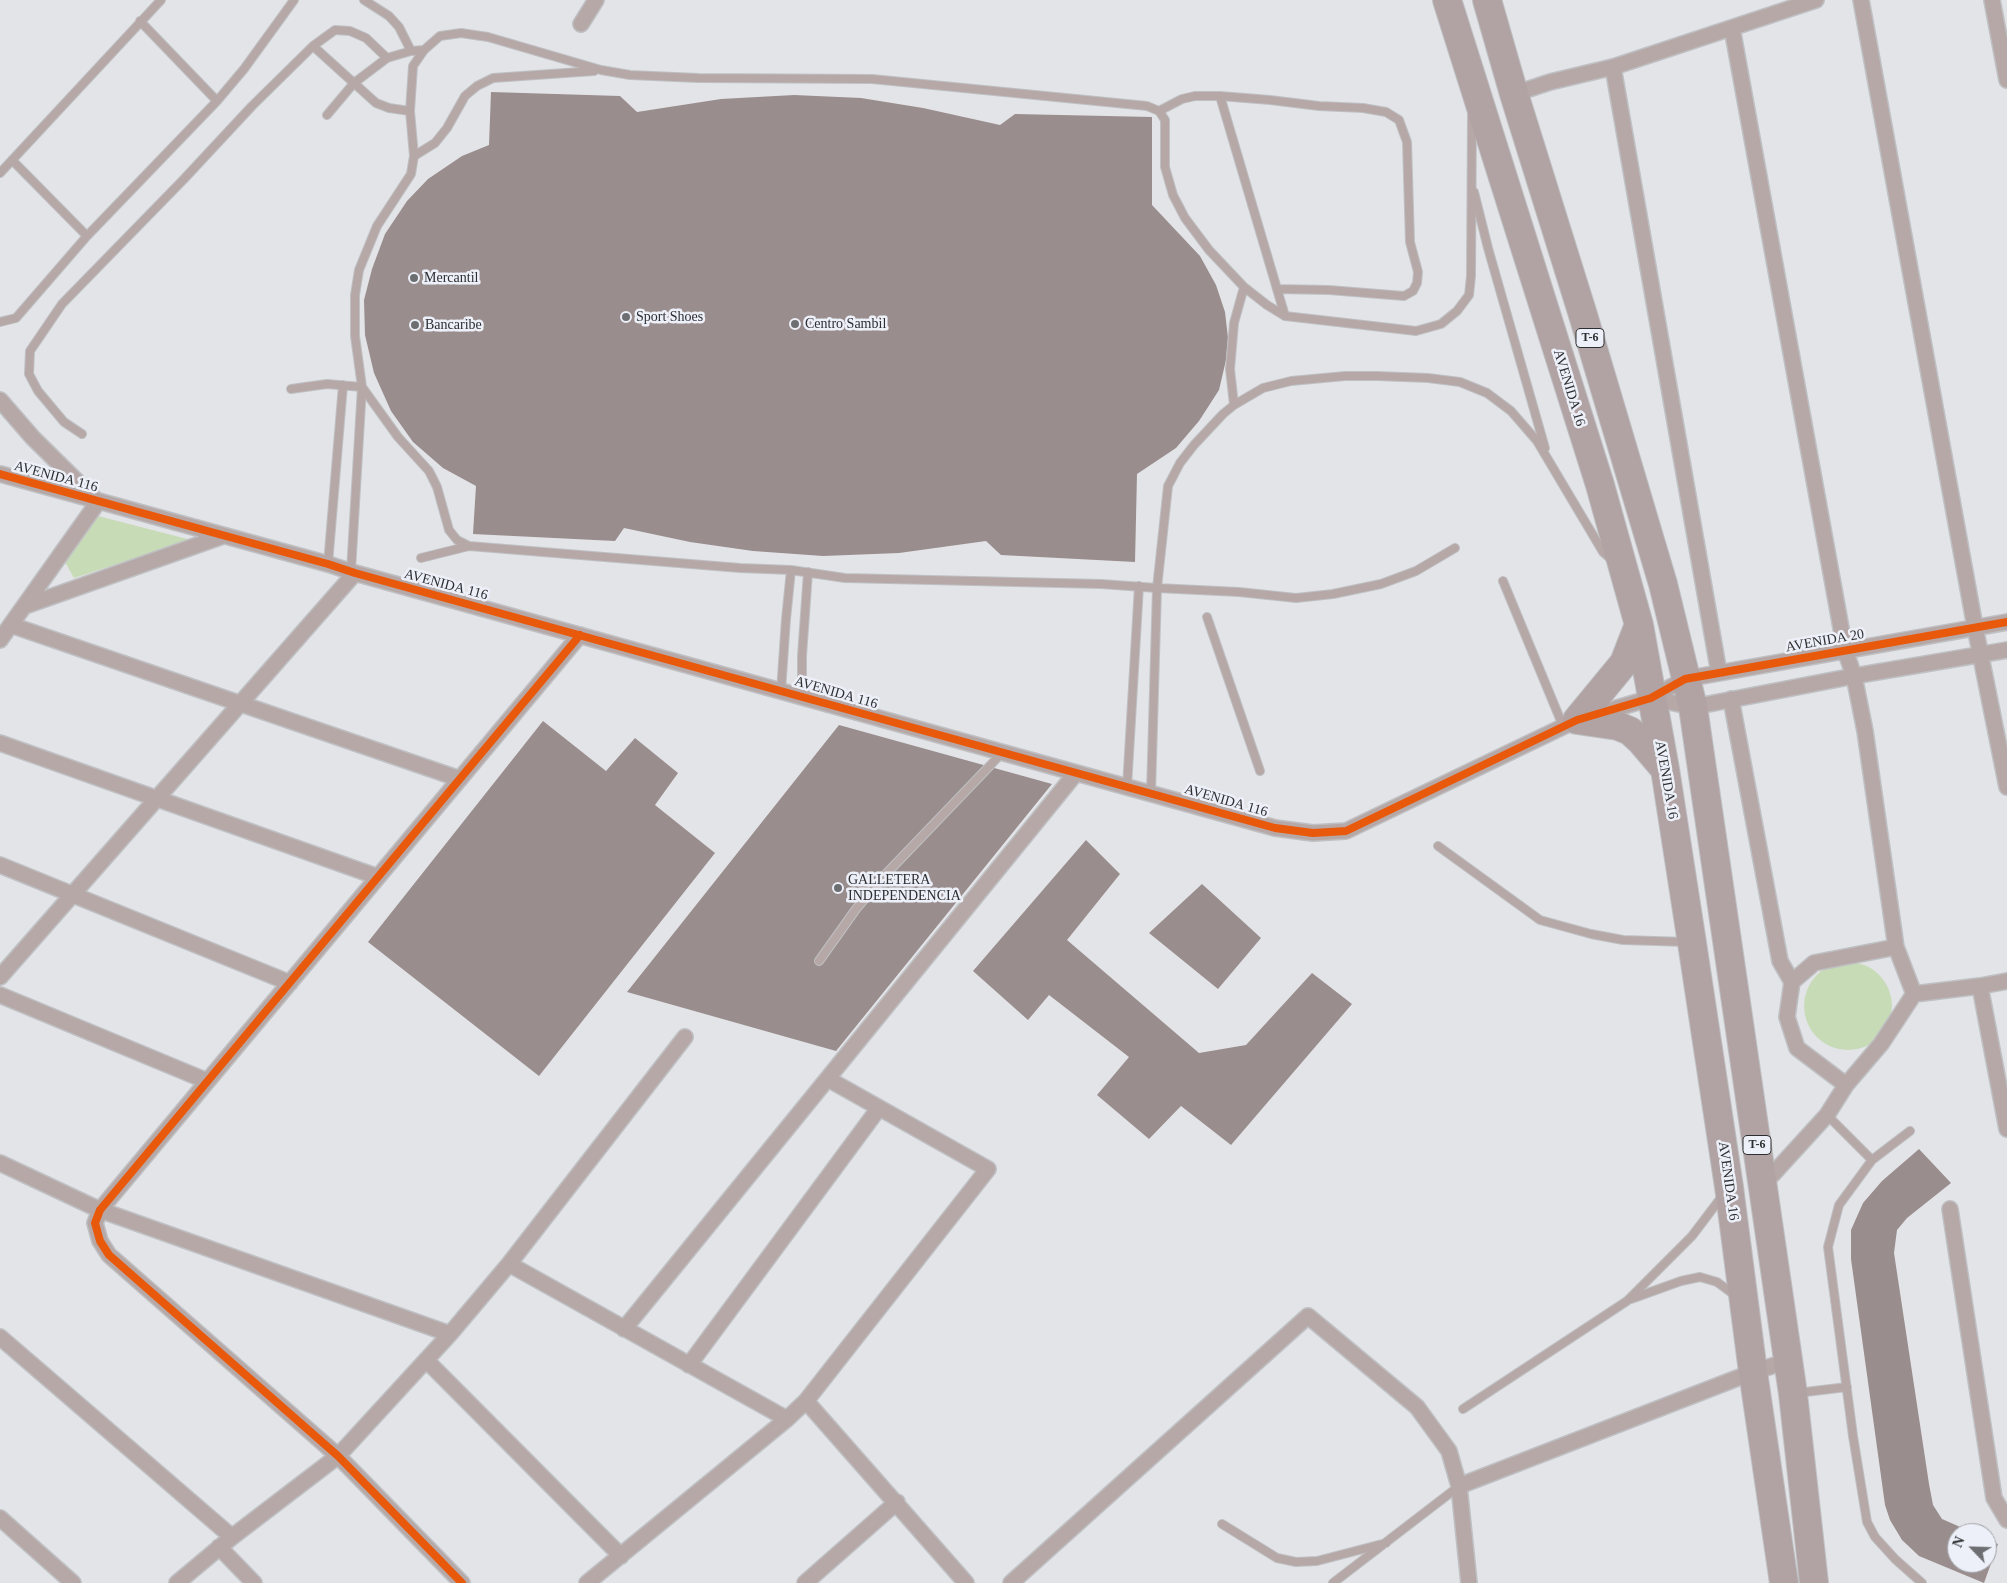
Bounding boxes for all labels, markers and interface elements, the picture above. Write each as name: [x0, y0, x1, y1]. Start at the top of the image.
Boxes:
place label: Mercantil: [424, 270, 478, 286]
marker: Mercantil: [408, 272, 420, 284]
place label: Sport Shoes: [636, 309, 703, 325]
marker: Sport Shoes: [620, 311, 632, 323]
place label: Centro Sambil: [805, 316, 886, 332]
place label: Bancaribe: [425, 317, 482, 333]
marker: Centro Sambil: [789, 318, 801, 330]
marker: Bancaribe: [409, 319, 421, 331]
road number: T-6: [1576, 328, 1604, 348]
street label: AVENIDA 16: [1549, 348, 1589, 428]
street label: AVENIDA 116: [12, 458, 100, 496]
street label: AVENIDA 116: [402, 566, 490, 604]
street label: AVENIDA 20: [1784, 626, 1866, 656]
street label: AVENIDA 116: [792, 673, 880, 713]
street label: AVENIDA 16: [1651, 739, 1681, 821]
street label: AVENIDA 116: [1182, 781, 1270, 821]
place label: GALLETERA INDEPENDENCIA: [848, 872, 961, 904]
marker: GALLETERA INDEPENDENCIA: [832, 882, 844, 894]
road number: T-6: [1743, 1136, 1771, 1154]
street label: AVENIDA 16: [1714, 1140, 1742, 1222]
north arrow: [1947, 1523, 1997, 1573]
text: N: [1950, 1534, 1968, 1550]

